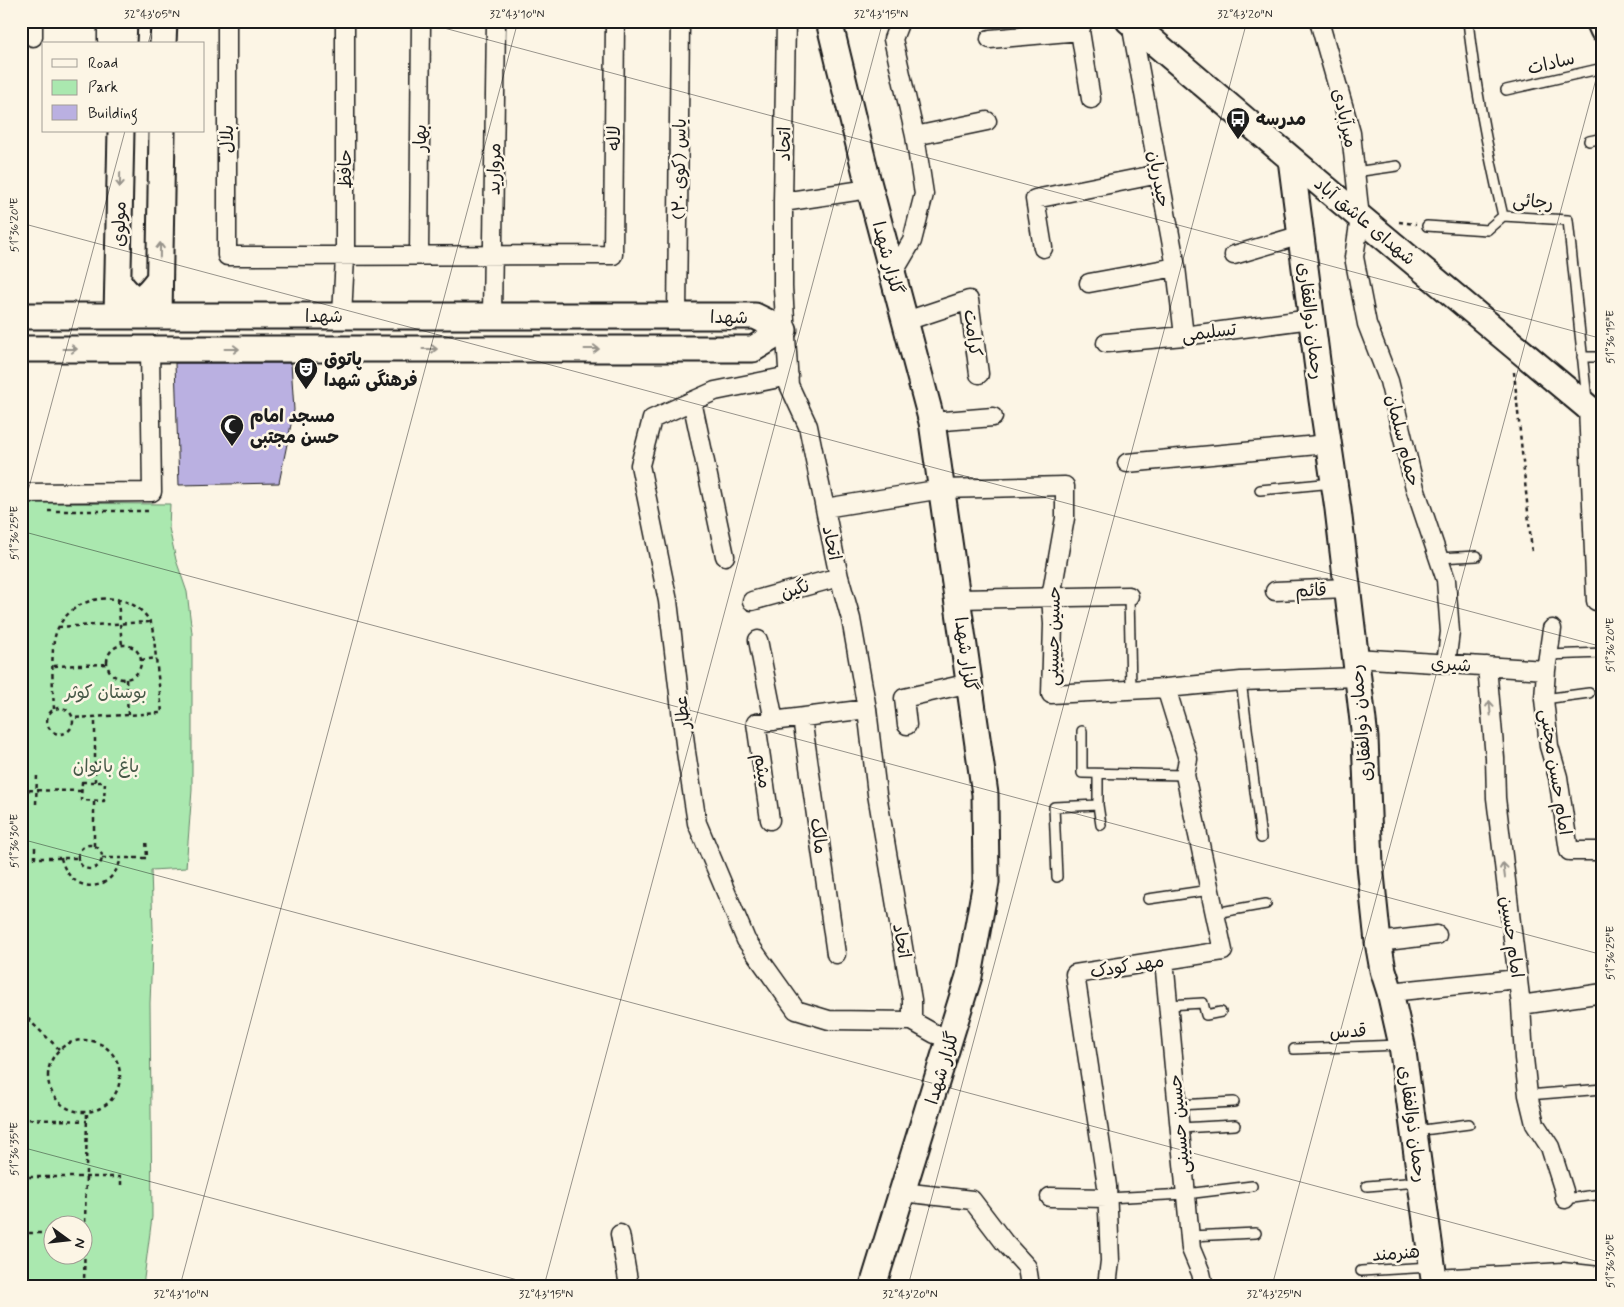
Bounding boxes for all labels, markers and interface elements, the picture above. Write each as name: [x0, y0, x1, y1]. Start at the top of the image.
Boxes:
text: 32°43'05"N: [124, 7, 180, 23]
text: 32°43'10"N: [489, 7, 545, 23]
text: 32°43'15"N: [854, 7, 908, 23]
text: 32°43'20"N: [1217, 7, 1273, 23]
legend: [42, 42, 205, 132]
street label: سادات: [1525, 47, 1577, 81]
text: Road: [88, 54, 118, 74]
text: Park: [88, 78, 118, 98]
street label: میرآبادی: [1326, 86, 1363, 150]
text: Building: [88, 104, 138, 125]
bus stop icon: مدرسه: [1225, 106, 1251, 140]
place label: مدرسه: [1256, 108, 1306, 132]
street label: یاس (کوی ۲۰): [667, 118, 693, 220]
street label: بهار: [409, 124, 433, 154]
street label: بلال: [216, 125, 240, 153]
street label: لاله: [603, 125, 627, 151]
street label: اتحاد: [773, 126, 797, 162]
street label: مروارید: [483, 143, 507, 195]
street label: حافظ: [334, 149, 358, 189]
street label: حیدریان: [1141, 149, 1175, 209]
one-way arrow: [115, 172, 125, 188]
street label: شهدای عاشق آباد: [1309, 172, 1420, 271]
street label: رجائی: [1512, 188, 1554, 216]
text: 51°36'20"E: [7, 197, 23, 253]
street label: مولوی: [108, 201, 132, 247]
street label: گلزار شهدا: [866, 219, 908, 298]
one-way arrow: [155, 242, 165, 258]
street label: رحمان ذوالفقاری: [1291, 261, 1329, 381]
street label: شهدا: [305, 305, 343, 329]
street label: شهدا: [710, 306, 748, 330]
street label: کرامت: [957, 308, 987, 358]
text: 51°36'15"E: [1603, 310, 1619, 364]
street label: تسلیمی: [1180, 318, 1239, 348]
one-way arrow: [62, 344, 78, 354]
one-way arrow: [224, 344, 240, 354]
one-way arrow: [422, 344, 438, 354]
one-way arrow: [584, 344, 600, 354]
place label: پاتوق فرهنگی شهدا: [324, 348, 418, 393]
theatre icon: پاتوق فرهنگی شهدا: [293, 356, 319, 390]
street label: حمام سلمان: [1378, 392, 1425, 489]
place label: مسجد امام حسن مجتبی: [250, 405, 339, 450]
mosque icon: مسجد امام حسن مجتبی: [219, 413, 245, 447]
text: 51°36'25"E: [7, 506, 23, 560]
street label: اتحاد: [816, 524, 846, 563]
street label: نگین: [778, 574, 813, 606]
street label: قائم: [1295, 578, 1327, 605]
street label: حسین حسینی: [1041, 586, 1067, 686]
street label: گلزار شهدا: [948, 615, 982, 693]
text: 51°36'20"E: [1603, 617, 1619, 673]
street label: شیری: [1430, 652, 1472, 678]
street label: رحمان ذوالفقاری: [1345, 663, 1379, 783]
park label: بوستان کوثر: [63, 681, 147, 705]
street label: عطار: [669, 694, 697, 732]
one-way arrow: [1486, 701, 1495, 717]
street label: امام حسن مجتبی: [1532, 707, 1577, 837]
street label: میثم: [747, 752, 776, 790]
park label: باغ بانوان: [73, 755, 139, 779]
text: 51°36'30"E: [7, 814, 23, 868]
street label: مالک: [804, 816, 832, 856]
one-way arrow: [1498, 862, 1508, 878]
street label: امام حسین: [1492, 895, 1529, 980]
street label: اتحاد: [886, 922, 916, 960]
text: 51°36'25"E: [1603, 926, 1619, 980]
street label: مهد کودک: [1088, 949, 1166, 985]
street label: قدس: [1329, 1019, 1367, 1045]
street label: گلزار شهدا: [921, 1029, 965, 1108]
street label: رحمان ذوالفقاری: [1392, 1064, 1432, 1184]
street label: حسین حسینی: [1164, 1073, 1196, 1175]
text: 51°36'35"E: [7, 1122, 23, 1176]
north arrow: [42, 1214, 92, 1264]
text: 51°36'30"E: [1603, 1234, 1619, 1288]
text: N: [70, 1236, 89, 1250]
street label: هنرمند: [1371, 1240, 1421, 1268]
text: 32°43'10"N: [153, 1287, 209, 1303]
text: 32°43'15"N: [519, 1287, 573, 1303]
text: 32°43'20"N: [882, 1287, 938, 1303]
text: 32°43'25"N: [1246, 1287, 1302, 1303]

